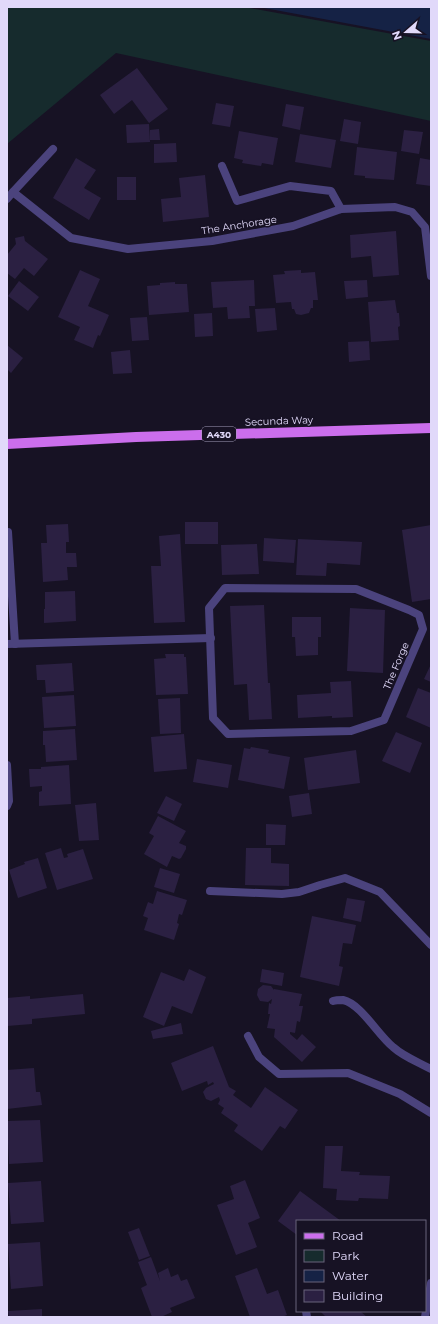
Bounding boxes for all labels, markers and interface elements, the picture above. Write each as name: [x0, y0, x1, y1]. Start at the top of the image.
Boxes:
north arrow: [386, 12, 426, 52]
text: N: [389, 29, 405, 42]
street label: The Anchorage: [200, 213, 278, 237]
street label: Secunda Way: [245, 413, 314, 429]
road number: A430: [202, 427, 236, 441]
street label: The Forge: [380, 640, 412, 692]
legend: [296, 1220, 426, 1312]
text: Road: [332, 1228, 363, 1243]
text: Park: [332, 1248, 360, 1263]
text: Water: [332, 1268, 369, 1283]
text: Building: [332, 1288, 383, 1303]

